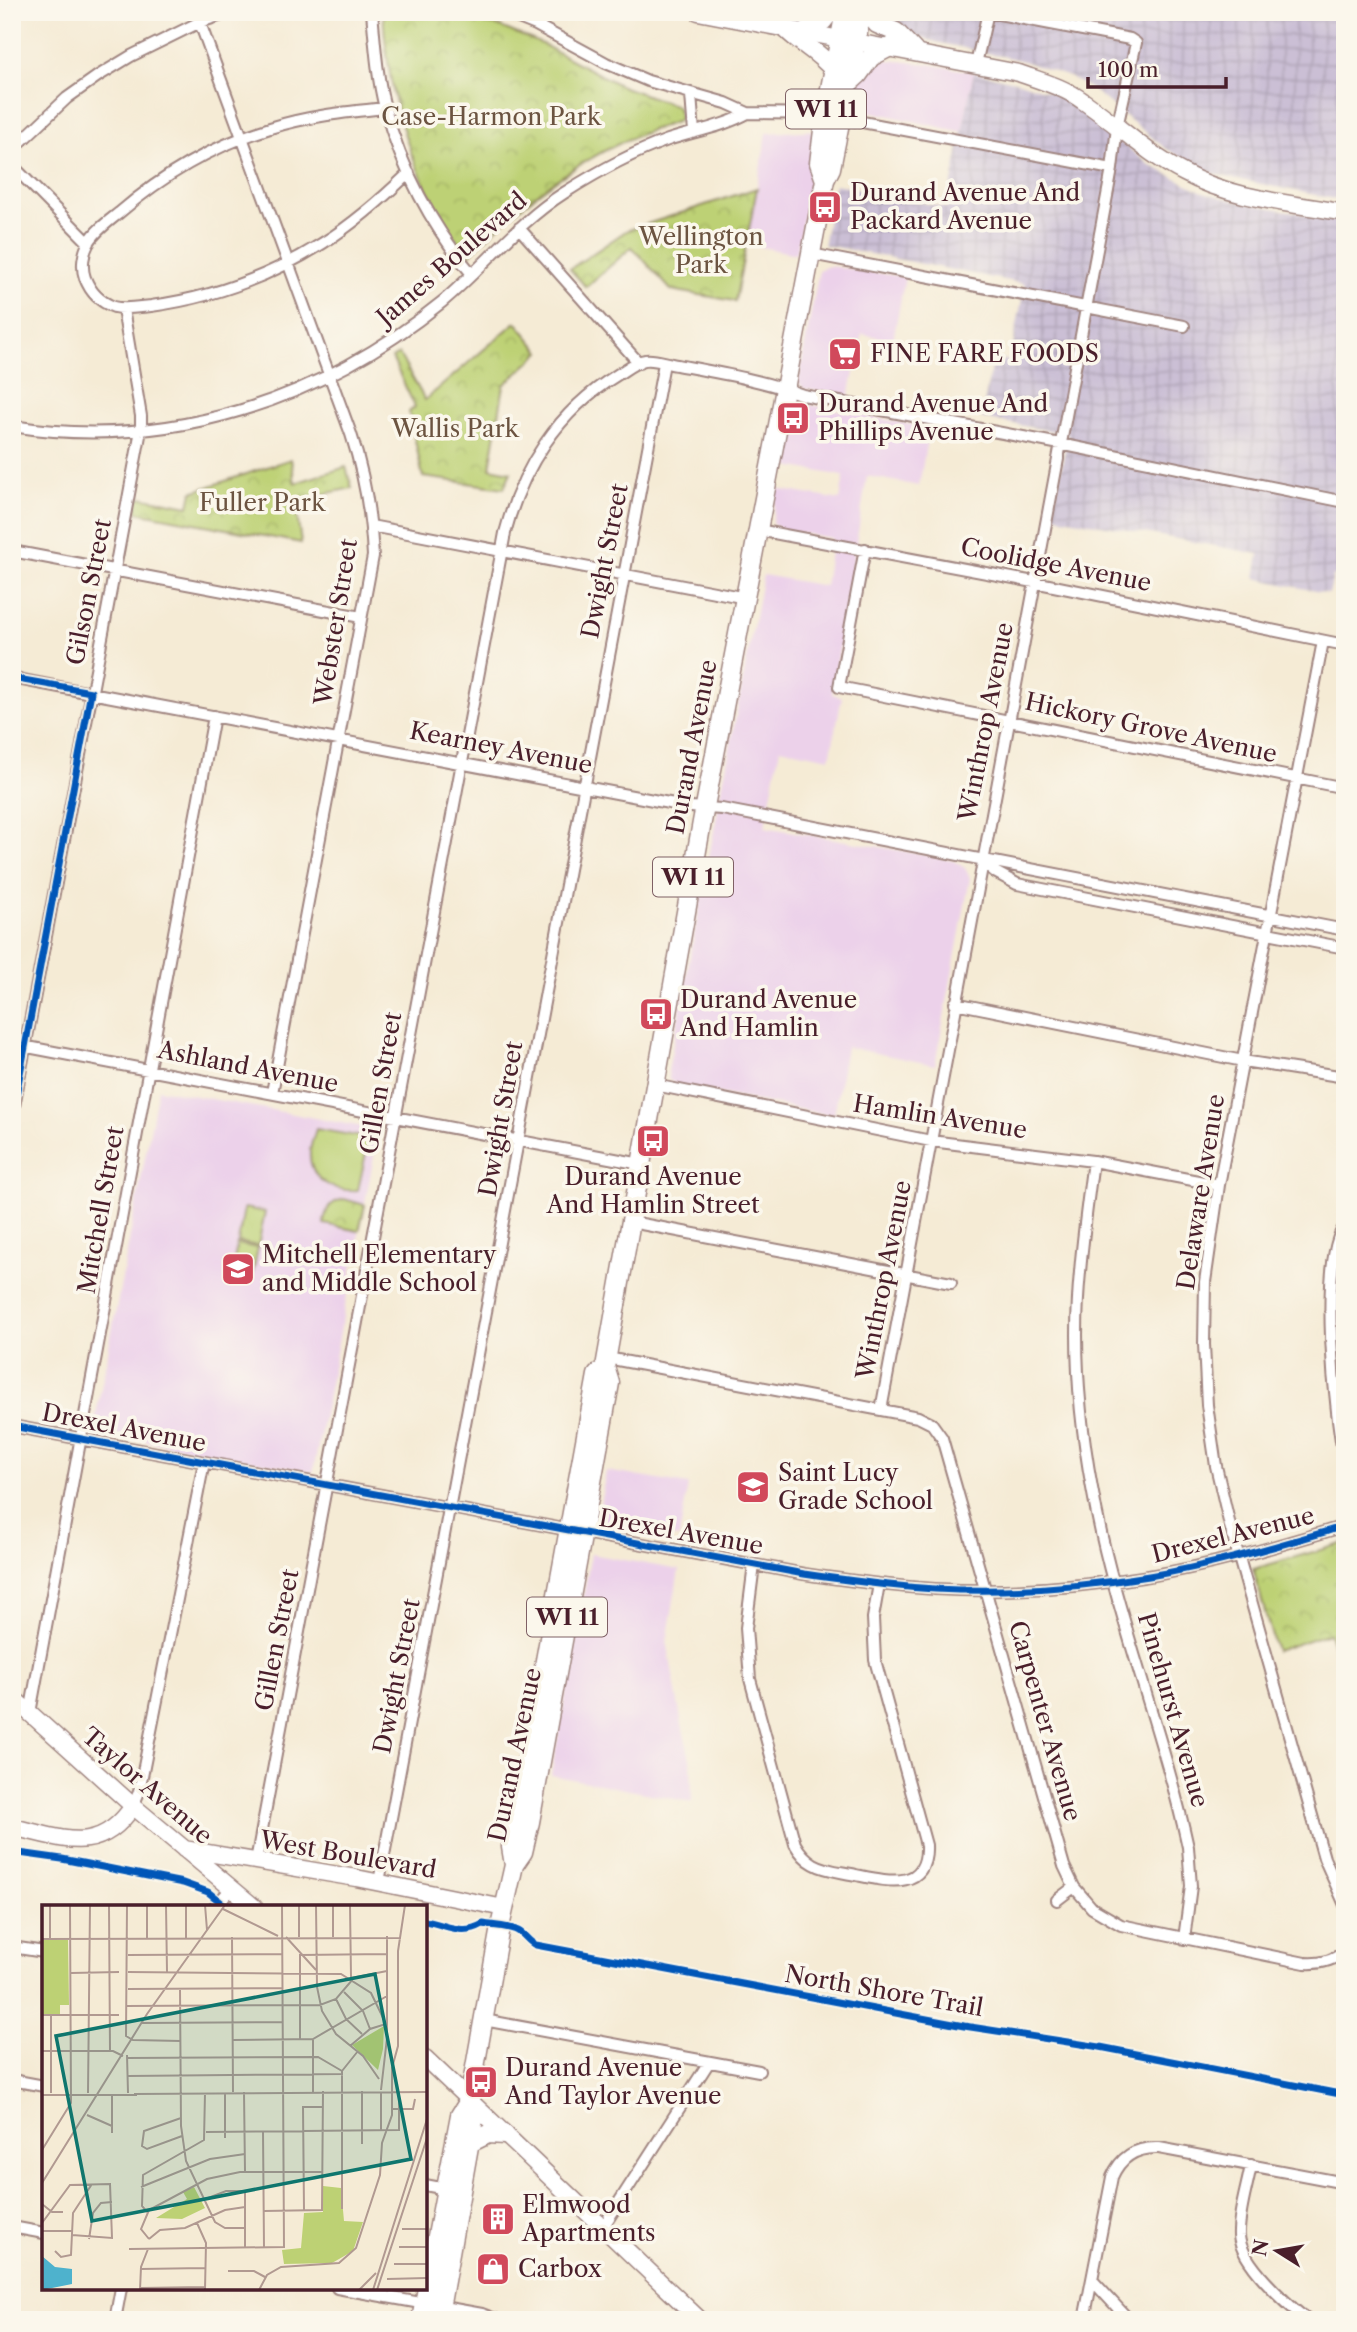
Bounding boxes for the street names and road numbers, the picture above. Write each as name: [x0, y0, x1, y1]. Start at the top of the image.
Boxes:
road number: WI 11: [786, 90, 866, 128]
street label: James Boulevard: [368, 185, 533, 334]
street label: Dwight Street: [575, 481, 634, 641]
street label: Gilson Street: [60, 516, 117, 667]
street label: Coolidge Avenue: [958, 532, 1154, 597]
street label: Webster Street: [308, 536, 363, 708]
street label: Winthrop Avenue: [952, 620, 1019, 825]
street label: Durand Avenue: [660, 657, 723, 837]
street label: Hickory Grove Avenue: [1022, 687, 1280, 768]
street label: Kearney Avenue: [407, 716, 595, 779]
road number: WI 11: [653, 858, 733, 897]
street label: Gillen Street: [354, 1009, 407, 1156]
street label: Ashland Avenue: [154, 1035, 341, 1098]
street label: Dwight Street: [473, 1039, 529, 1199]
street label: Hamlin Avenue: [851, 1088, 1029, 1145]
street label: Delaware Avenue: [1171, 1092, 1230, 1292]
street label: Mitchell Street: [71, 1123, 130, 1296]
street label: Winthrop Avenue: [850, 1178, 917, 1383]
street label: Drexel Avenue: [40, 1397, 209, 1458]
street label: Drexel Avenue: [1149, 1500, 1317, 1569]
street label: Drexel Avenue: [597, 1503, 766, 1560]
street label: Gillen Street: [249, 1566, 305, 1713]
street label: Dwight Street: [367, 1596, 426, 1756]
road number: WI 11: [527, 1598, 607, 1636]
street label: Pinehurst Avenue: [1132, 1609, 1215, 1810]
street label: Carpenter Avenue: [1003, 1617, 1088, 1824]
street label: Durand Avenue: [482, 1665, 547, 1845]
street label: Taylor Avenue: [76, 1721, 218, 1850]
street label: West Boulevard: [257, 1825, 439, 1884]
street label: North Shore Trail: [783, 1959, 985, 2022]

